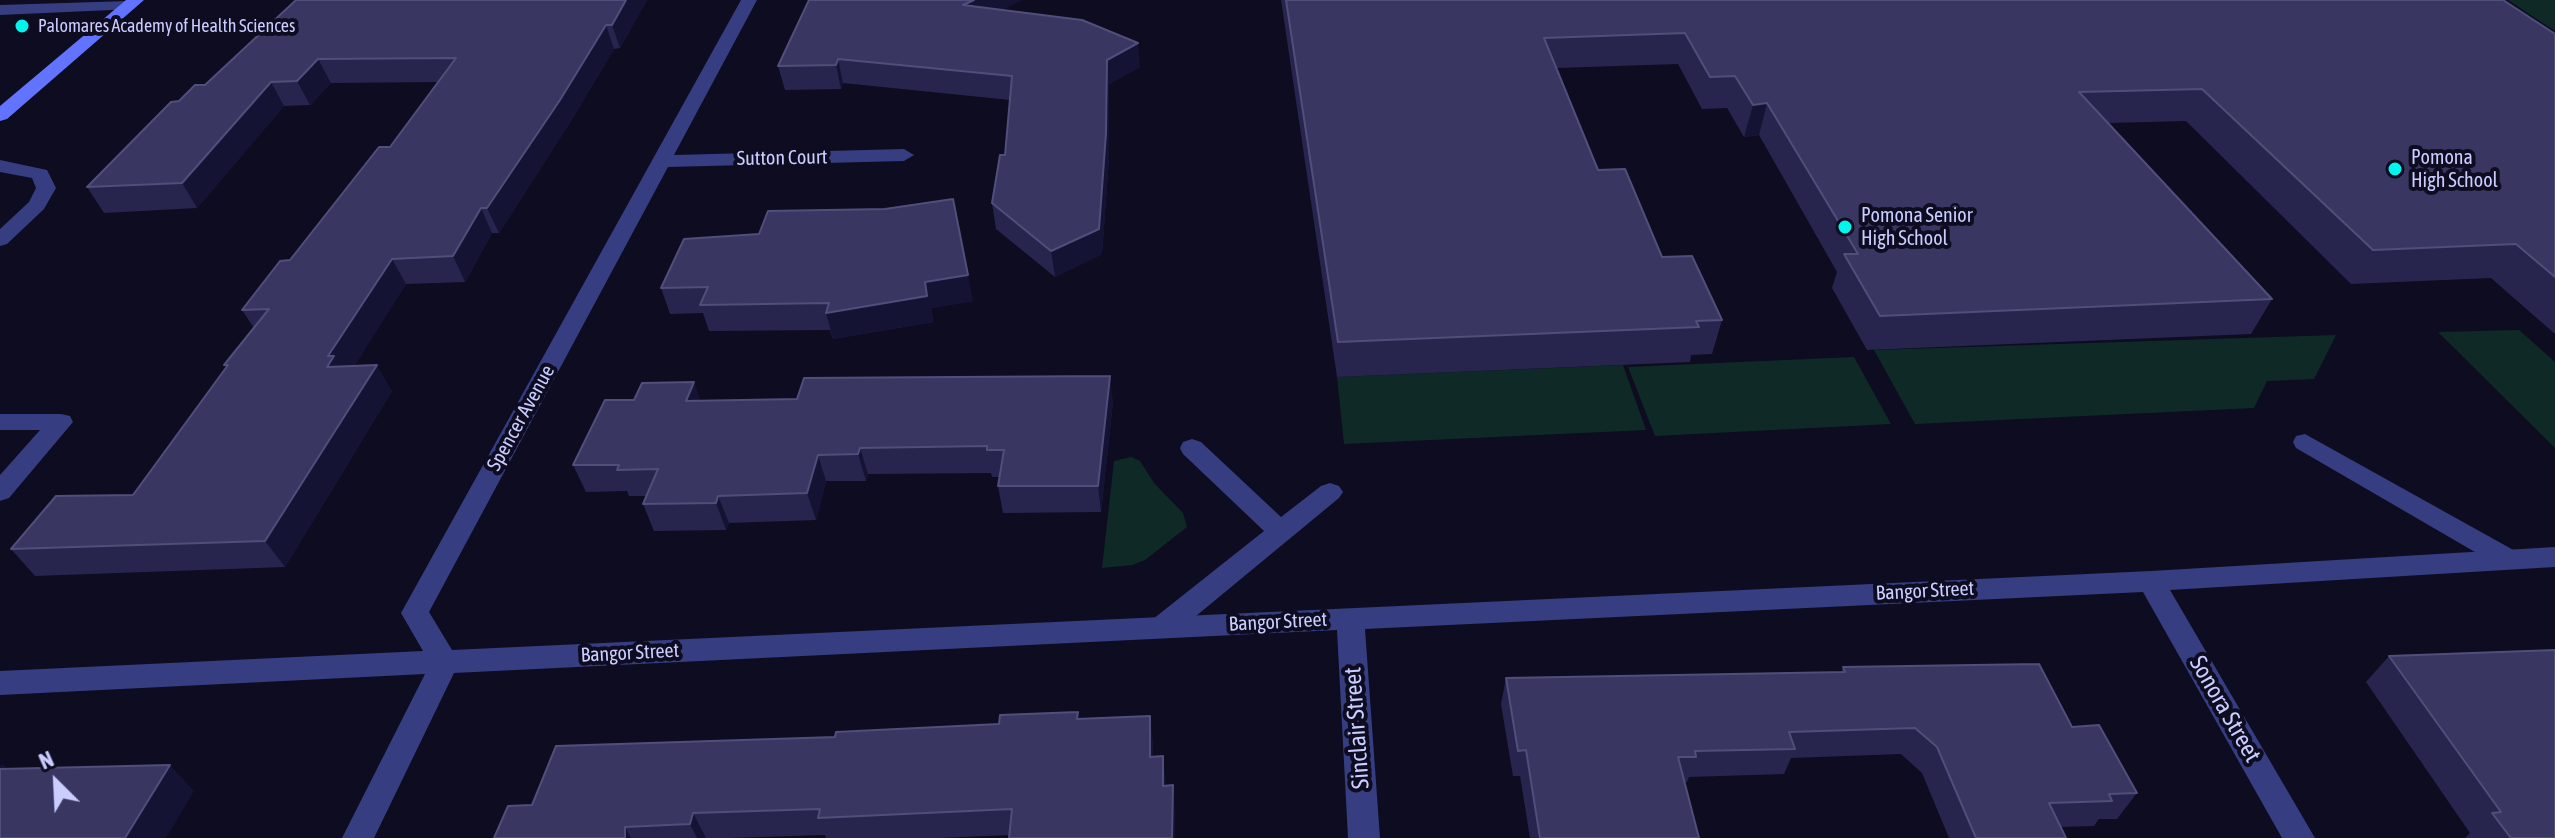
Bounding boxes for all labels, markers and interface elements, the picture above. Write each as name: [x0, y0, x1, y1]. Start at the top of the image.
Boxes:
place label: Palomares Academy of Health Sciences: [38, 15, 295, 37]
marker: Palomares Academy of Health Sciences: [13, 17, 31, 35]
street label: Sutton Court: [736, 145, 828, 171]
place label: Pomona High School: [2411, 146, 2498, 193]
marker: Pomona High School: [2386, 160, 2404, 178]
place label: Pomona Senior High School: [1861, 204, 1973, 251]
marker: Pomona Senior High School: [1836, 218, 1854, 236]
street label: Spencer Avenue: [482, 361, 560, 475]
street label: Bangor Street: [1875, 576, 1975, 606]
street label: Bangor Street: [1228, 607, 1328, 637]
street label: Bangor Street: [580, 638, 680, 668]
street label: Sonora Street: [2183, 651, 2267, 767]
street label: Sinclair Street: [1338, 666, 1376, 790]
north arrow: [16, 742, 96, 822]
text: N: [35, 746, 57, 775]

